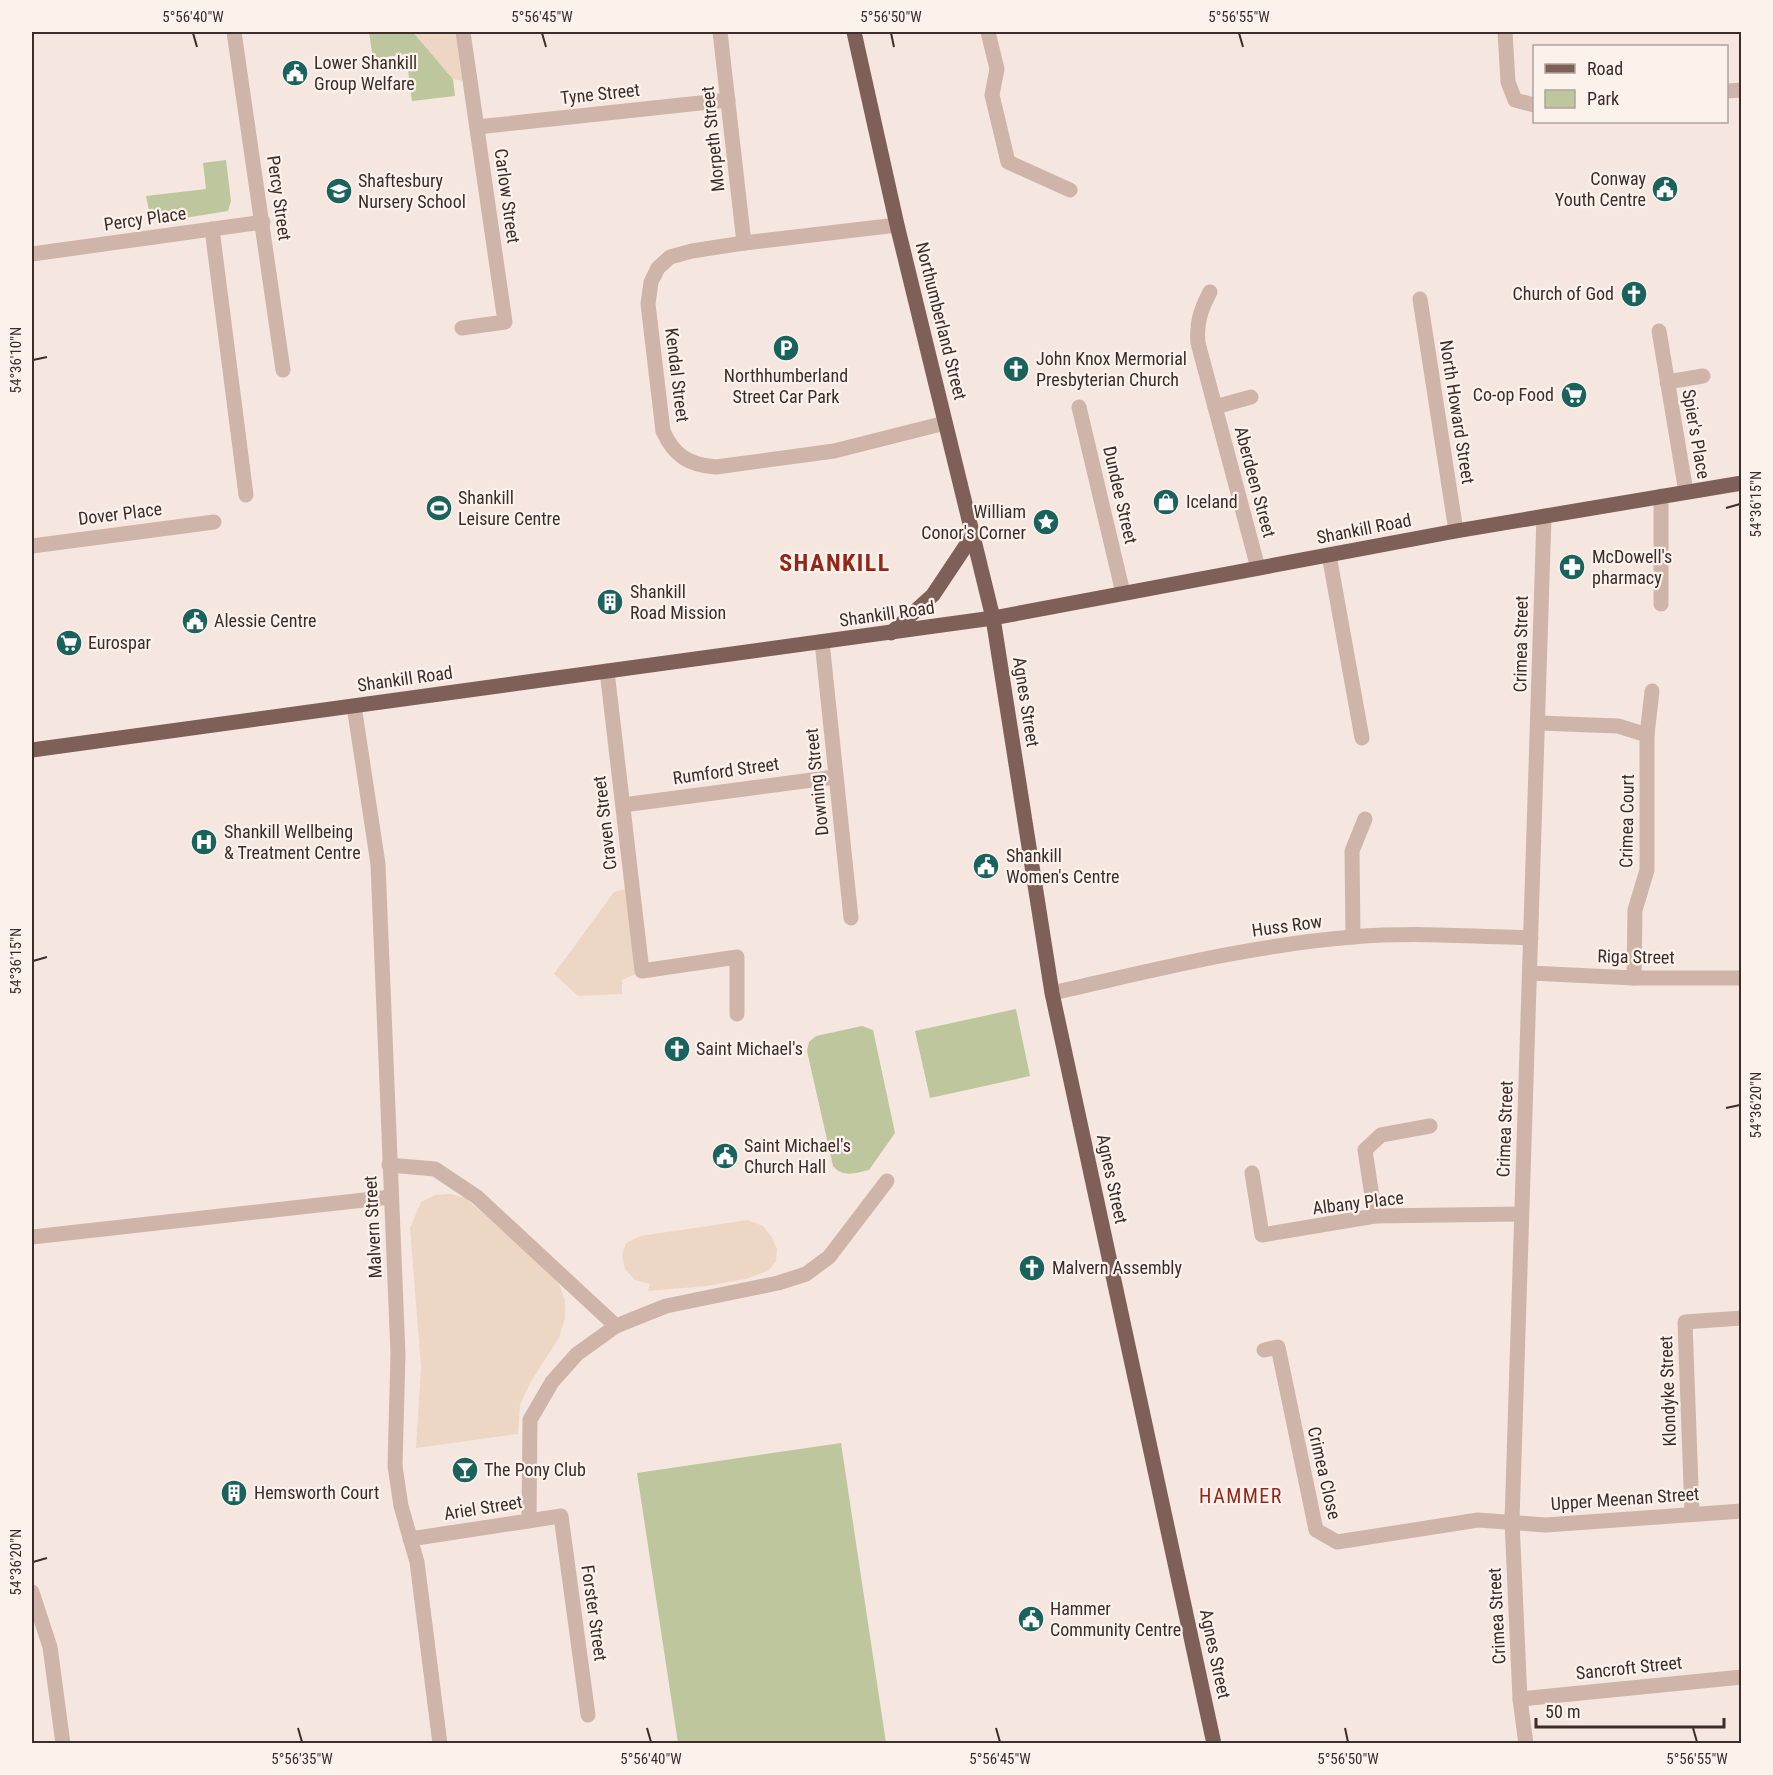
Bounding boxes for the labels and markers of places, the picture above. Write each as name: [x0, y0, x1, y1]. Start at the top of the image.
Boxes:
place label: Lower Shankill Group Welfare: [314, 52, 417, 94]
public building icon: Lower Shankill Group Welfare: [280, 58, 310, 88]
place label: Conway Youth Centre: [1555, 168, 1646, 210]
place label: Shaftesbury Nursery School: [358, 170, 466, 212]
public building icon: Conway Youth Centre: [1650, 174, 1680, 204]
school or university icon: Shaftesbury Nursery School: [324, 176, 354, 206]
church icon: Church of God: [1619, 279, 1649, 309]
place label: Church of God: [1512, 283, 1614, 304]
parking icon: Northhumberland Street Car Park: [771, 333, 801, 363]
place label: John Knox Mermorial Presbyterian Church: [1036, 348, 1187, 390]
church icon: John Knox Mermorial Presbyterian Church: [1001, 354, 1031, 384]
place label: Northhumberland Street Car Park: [724, 365, 848, 407]
supermarket icon: Co-op Food: [1559, 380, 1589, 410]
place label: Co-op Food: [1473, 384, 1554, 405]
place label: Shankill Leisure Centre: [458, 487, 560, 529]
shop icon: Iceland: [1151, 487, 1181, 517]
place label: Iceland: [1186, 491, 1238, 512]
sports icon: Shankill Leisure Centre: [424, 493, 454, 523]
place label: William Conor's Corner: [921, 501, 1027, 543]
place icon: William Conor's Corner: [1031, 507, 1061, 537]
place label: McDowell's pharmacy: [1592, 546, 1672, 588]
pharmacy icon: McDowell's pharmacy: [1557, 552, 1587, 582]
place label: Shankill Road Mission: [630, 581, 726, 623]
building icon: Shankill Road Mission: [595, 587, 625, 617]
public building icon: Alessie Centre: [180, 606, 210, 636]
place label: Alessie Centre: [214, 610, 317, 631]
supermarket icon: Eurospar: [54, 628, 84, 658]
place label: Eurospar: [88, 632, 152, 653]
place label: Shankill Wellbeing & Treatment Centre: [224, 821, 361, 863]
hospital icon: Shankill Wellbeing & Treatment Centre: [189, 827, 219, 857]
place label: Shankill Women's Centre: [1006, 845, 1120, 887]
public building icon: Shankill Women's Centre: [971, 851, 1001, 881]
church icon: Saint Michael's: [662, 1034, 692, 1064]
place label: Saint Michael's: [696, 1038, 803, 1059]
place label: Saint Michael's Church Hall: [744, 1135, 851, 1177]
public building icon: Saint Michael's Church Hall: [710, 1141, 740, 1171]
church icon: Malvern Assembly: [1017, 1253, 1047, 1283]
place label: Malvern Assembly: [1052, 1257, 1183, 1278]
bar icon: The Pony Club: [450, 1455, 480, 1485]
place label: The Pony Club: [484, 1459, 586, 1480]
building icon: Hemsworth Court: [219, 1478, 249, 1508]
place label: Hemsworth Court: [254, 1482, 379, 1503]
place label: Hammer Community Centre: [1050, 1598, 1181, 1640]
public building icon: Hammer Community Centre: [1016, 1604, 1046, 1634]

